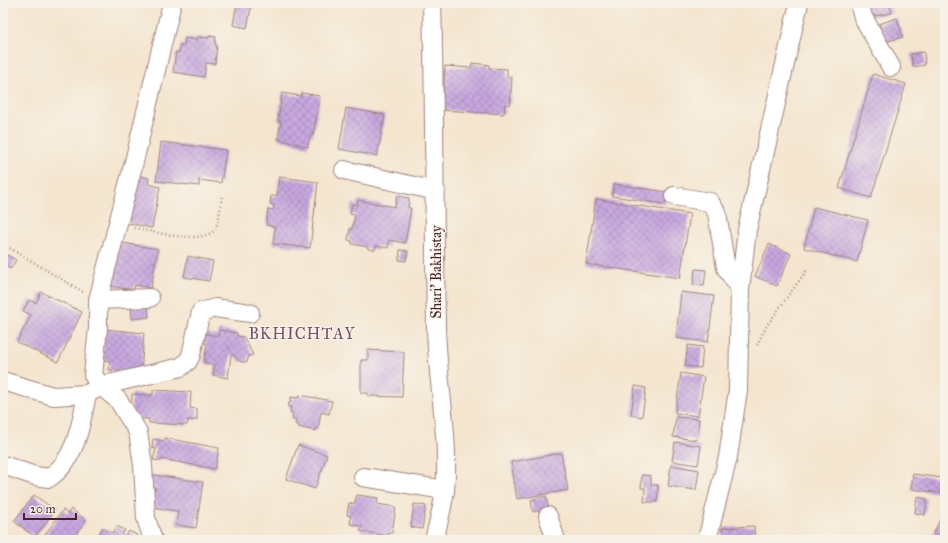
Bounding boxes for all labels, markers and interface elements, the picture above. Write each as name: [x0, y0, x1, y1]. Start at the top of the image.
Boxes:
street label: Shari' Bakhistay: [428, 225, 445, 319]
district label: BKHICHTAY: [248, 324, 356, 343]
scale bar: [24, 495, 76, 521]
text: 20 m: [30, 502, 56, 516]

